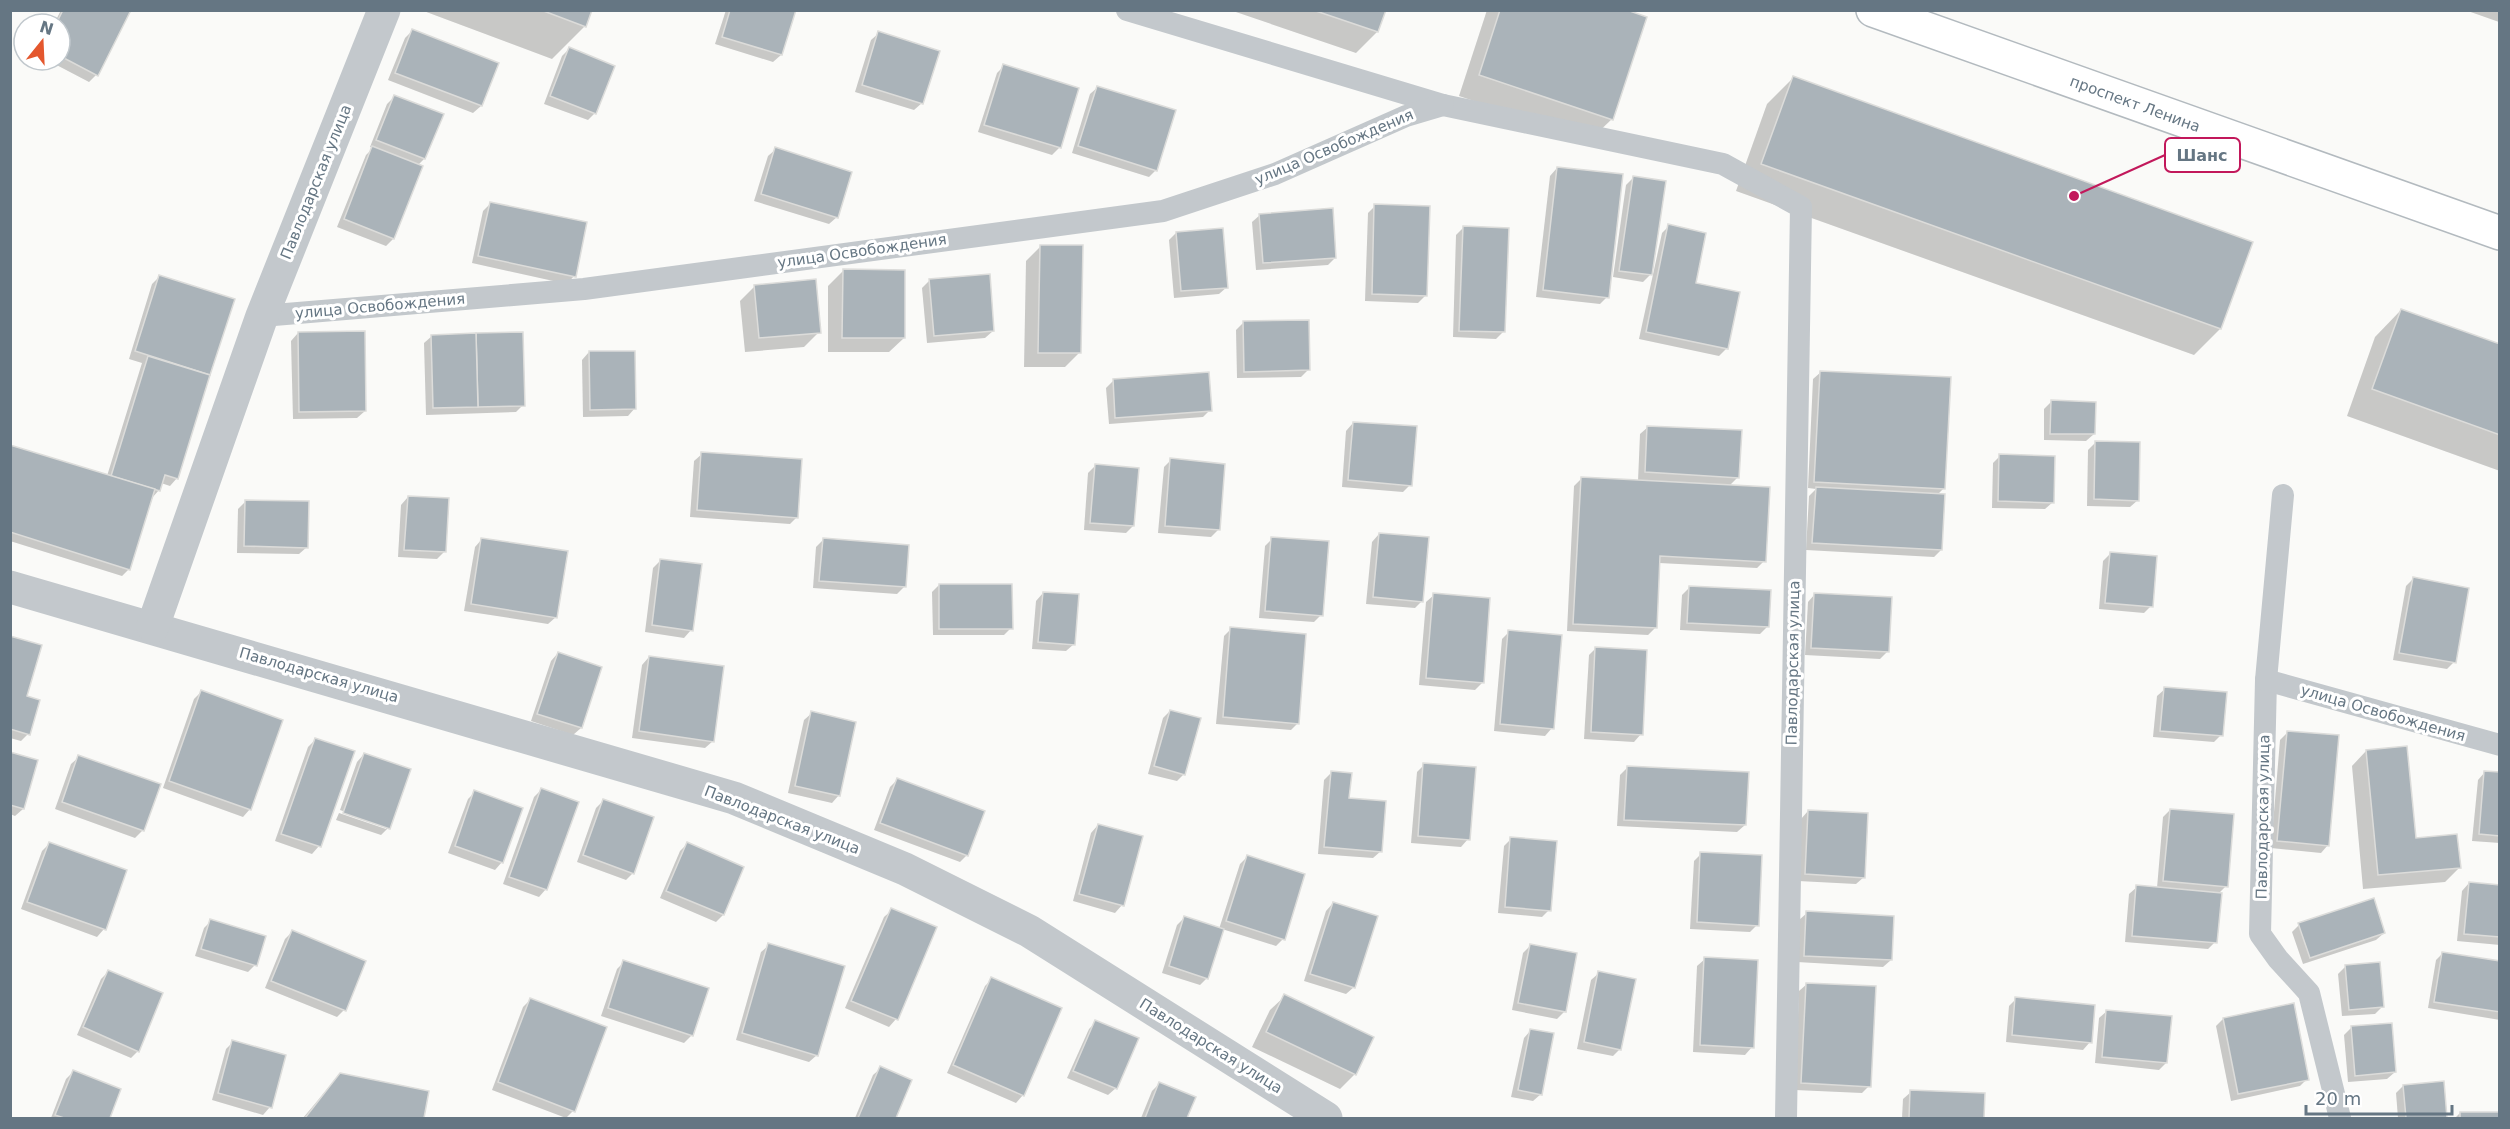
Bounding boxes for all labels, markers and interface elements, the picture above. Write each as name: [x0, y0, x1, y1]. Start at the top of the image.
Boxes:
north arrow: [12, 12, 72, 72]
text: N: [37, 17, 56, 39]
street label: проспект Ленина: [2067, 72, 2203, 136]
street label: Павлодарская улица: [277, 102, 355, 262]
street label: улица Освобождения: [1252, 105, 1416, 189]
callout: Шанс: [2165, 138, 2240, 172]
text: Шанс: [2176, 146, 2228, 165]
street label: улица Освобождения: [776, 230, 948, 272]
street label: улица Освобождения: [294, 290, 466, 322]
street label: Павлодарская улица: [1783, 580, 1803, 746]
street label: Павлодарская улица: [237, 644, 401, 706]
street label: улица Освобождения: [2299, 681, 2467, 745]
street label: Павлодарская улица: [2253, 734, 2273, 900]
street label: Павлодарская улица: [702, 782, 862, 858]
street label: Павлодарская улица: [1136, 995, 1286, 1097]
scale bar: [2306, 1078, 2452, 1116]
text: 20 m: [2315, 1088, 2361, 1109]

